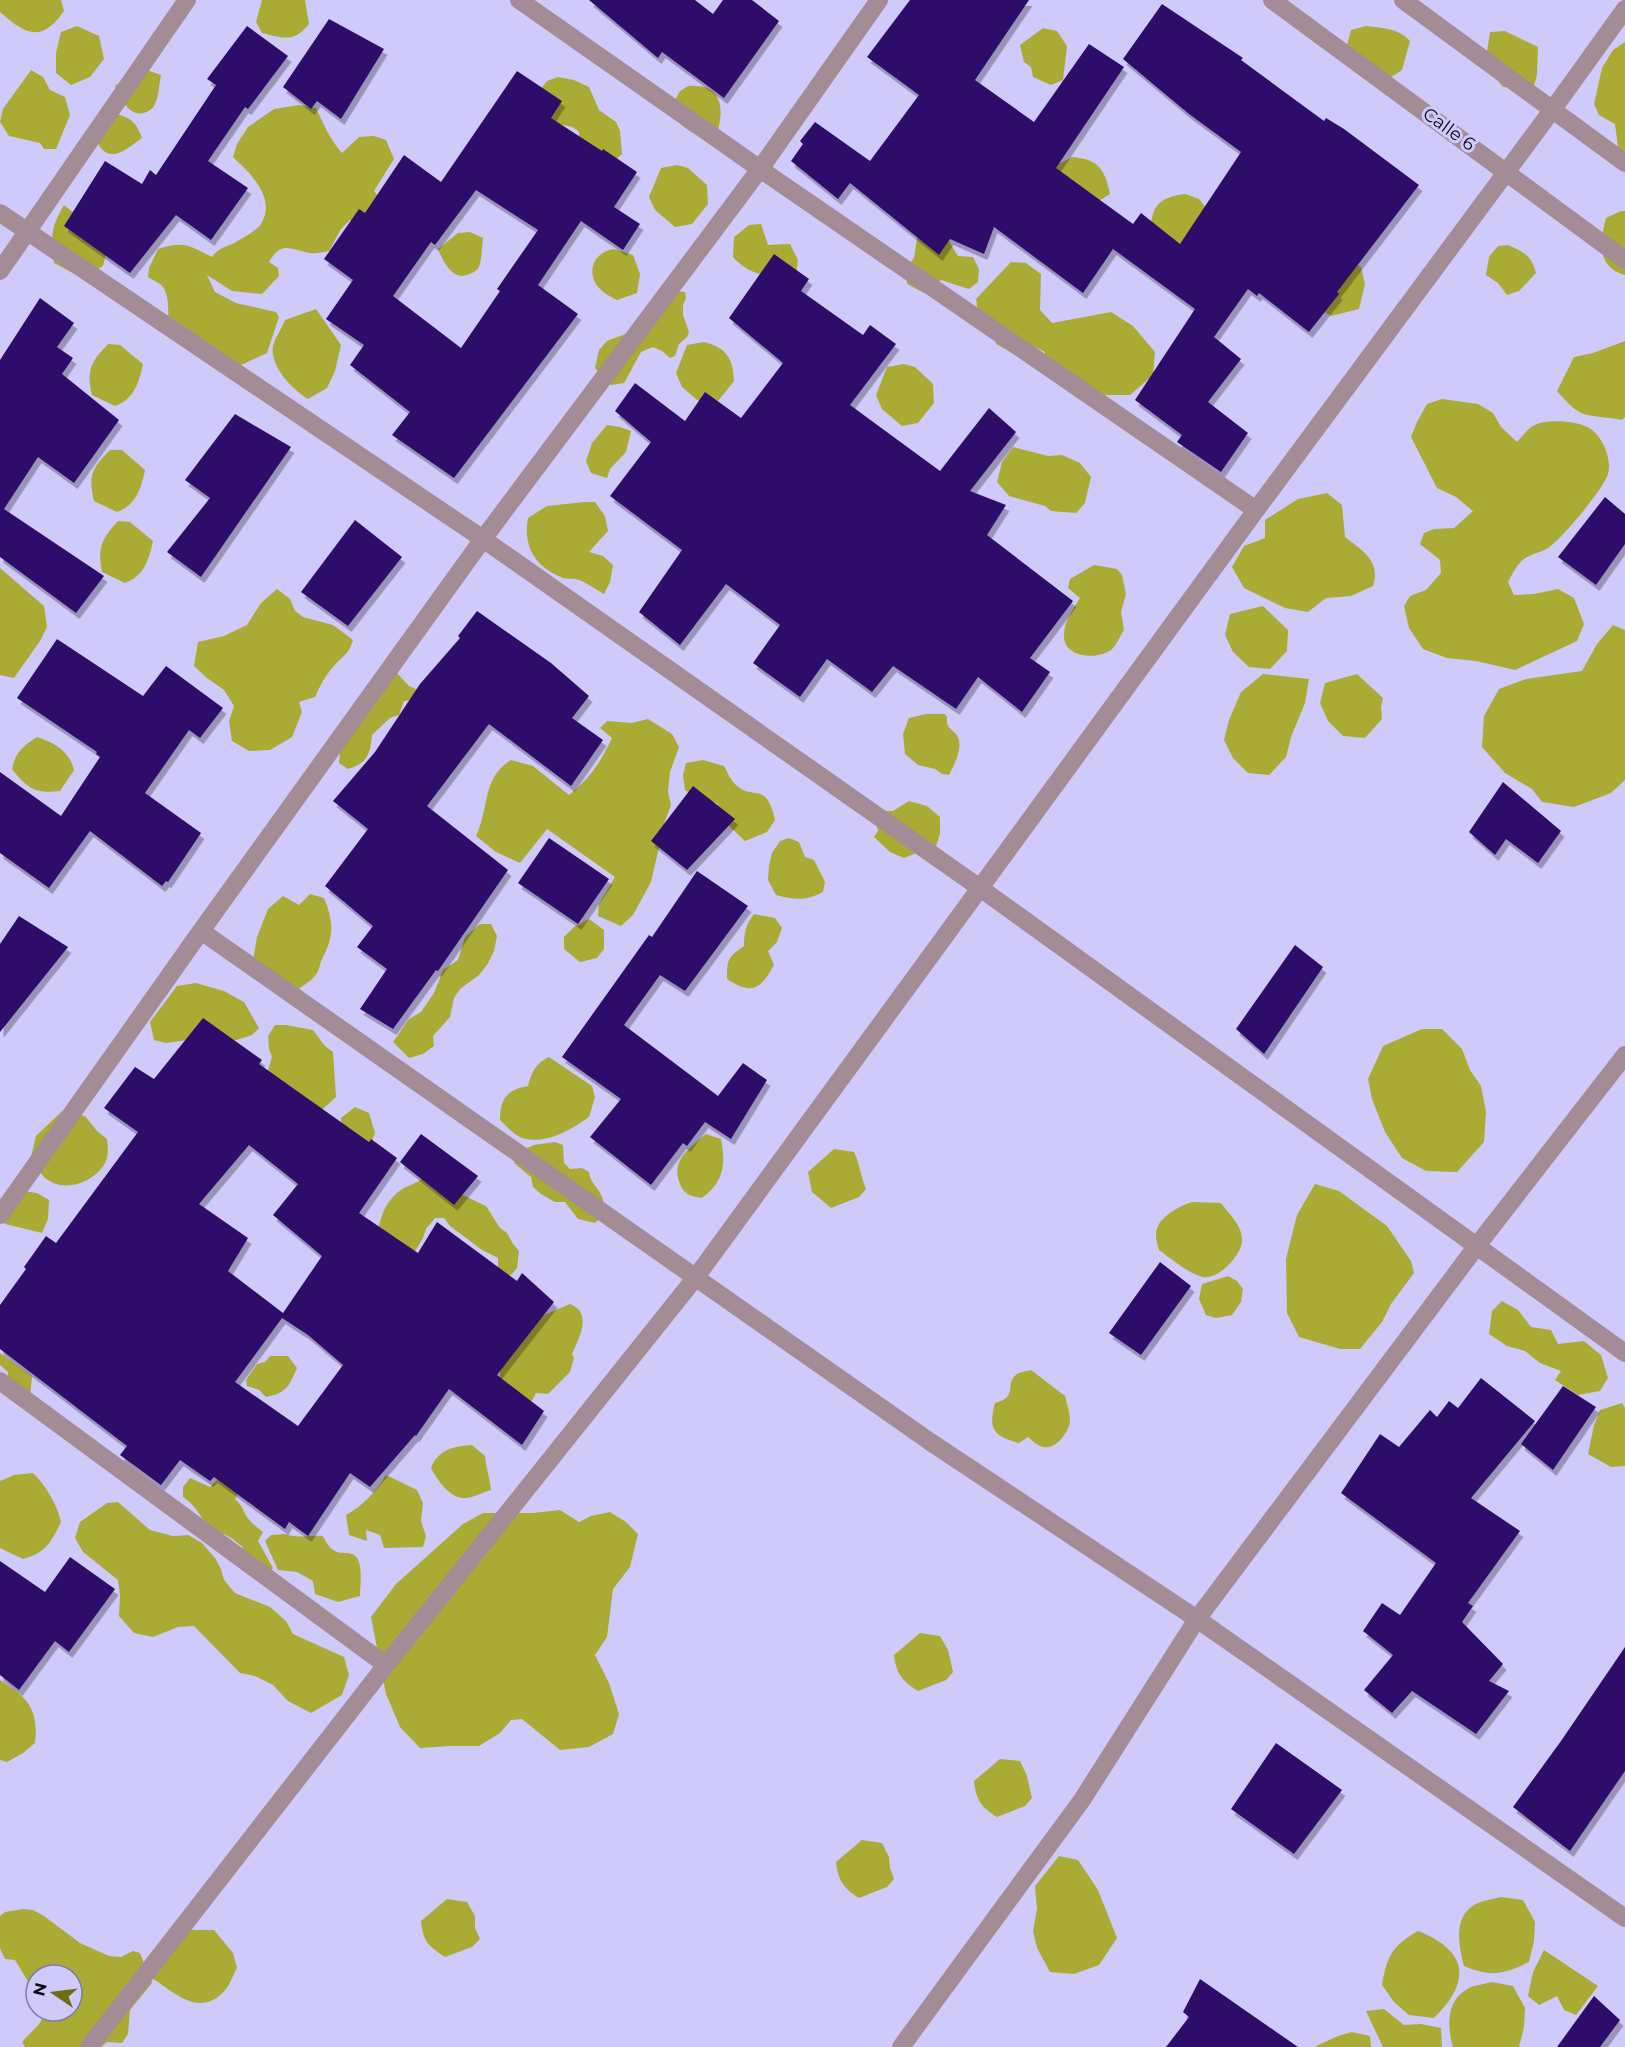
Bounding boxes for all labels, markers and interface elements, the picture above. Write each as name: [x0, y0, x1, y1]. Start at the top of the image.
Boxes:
street label: Calle 6: [1418, 103, 1480, 155]
north arrow: [24, 1963, 84, 2023]
text: N: [29, 1981, 51, 1998]

